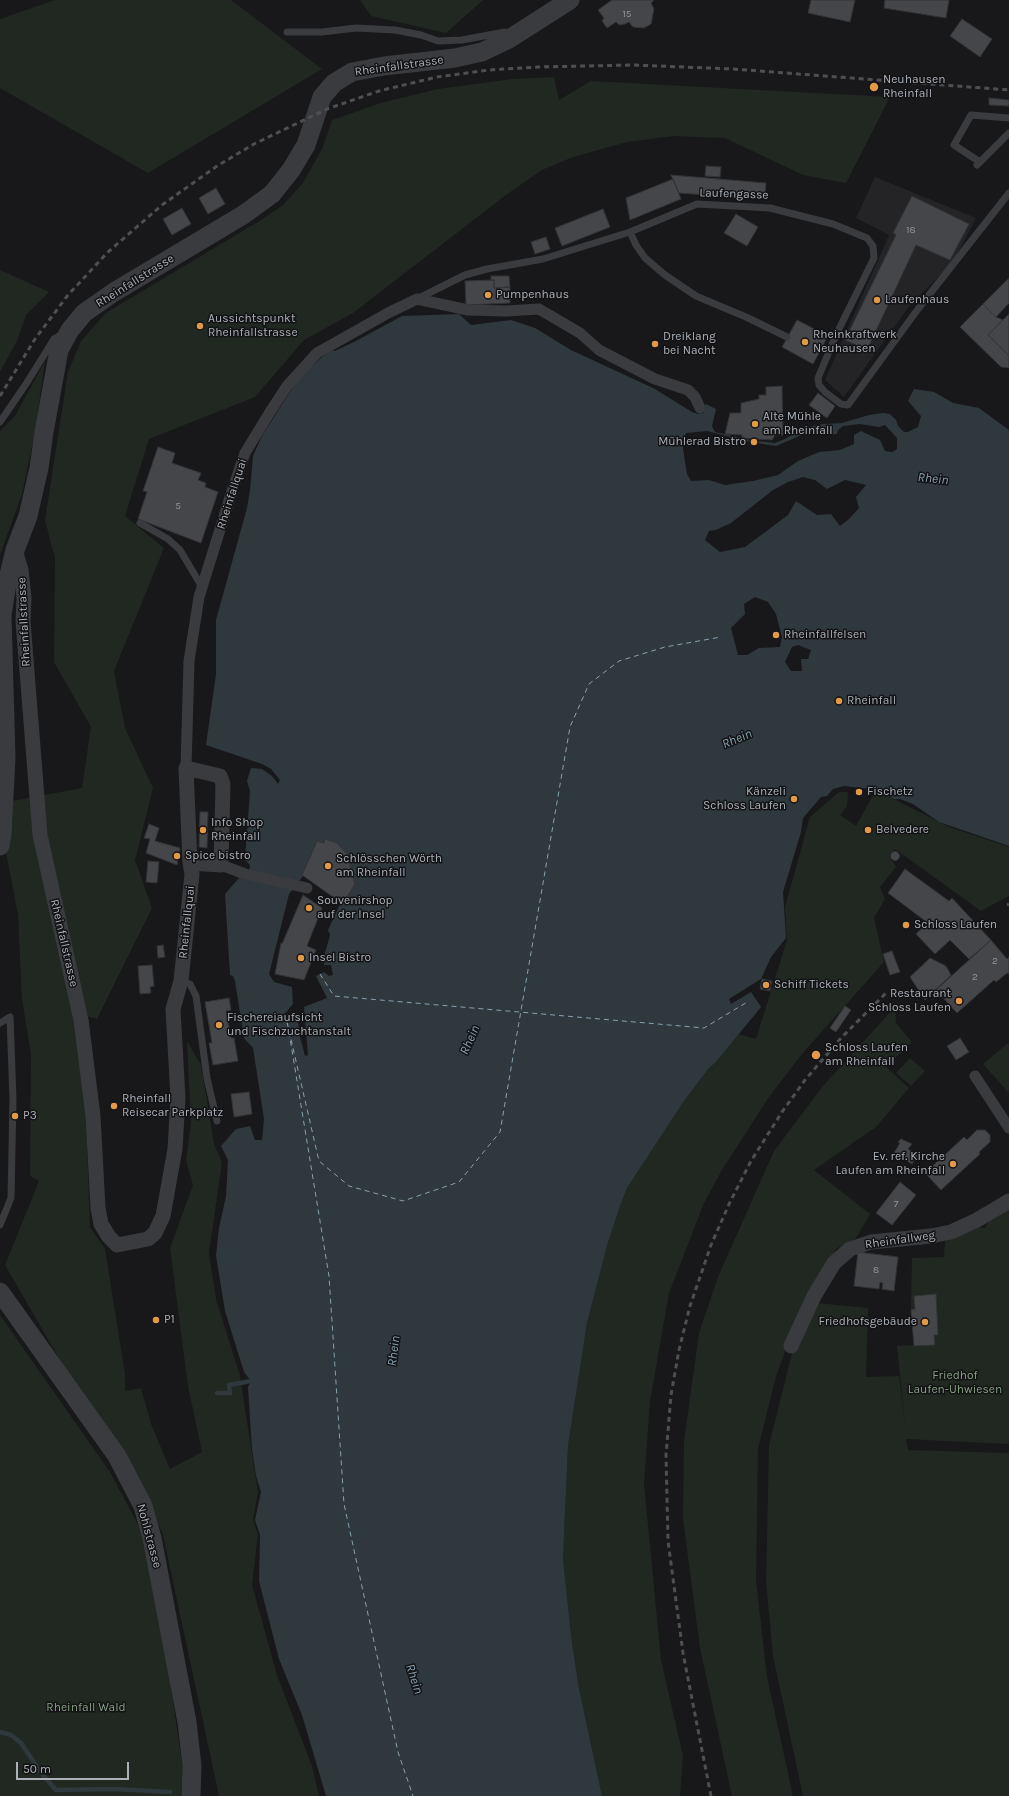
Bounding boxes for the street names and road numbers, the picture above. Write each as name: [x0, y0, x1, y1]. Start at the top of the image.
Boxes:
street label: Rheinfallstrasse: [354, 53, 444, 79]
street label: Laufengasse: [699, 186, 769, 202]
street label: Rheinfallstrasse: [93, 251, 177, 311]
street label: Rheinfallquai: [214, 457, 250, 531]
street label: Rheinfallstrasse: [14, 577, 34, 667]
street label: Rheinfallquai: [176, 885, 198, 959]
street label: Rheinfallstrasse: [47, 898, 81, 988]
street label: Rheinfallweg: [864, 1228, 936, 1252]
street label: Nohlstrasse: [134, 1502, 164, 1570]

